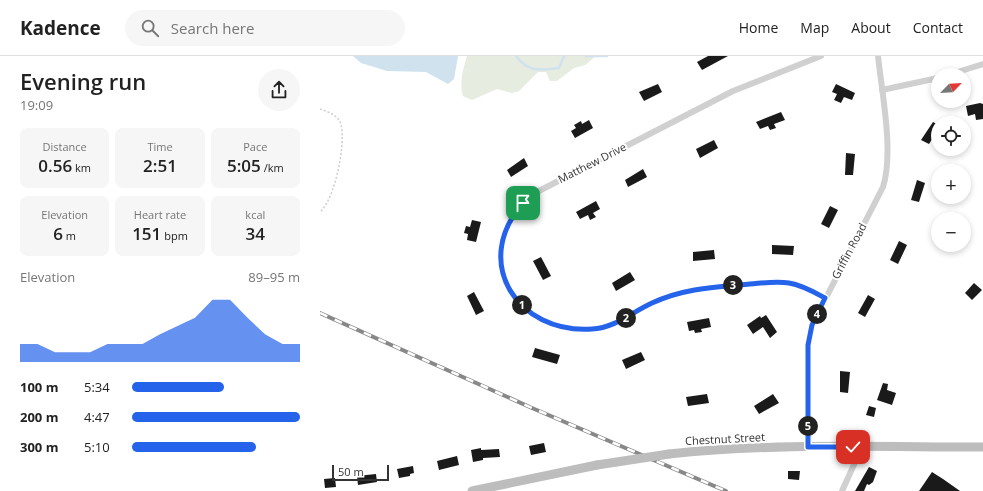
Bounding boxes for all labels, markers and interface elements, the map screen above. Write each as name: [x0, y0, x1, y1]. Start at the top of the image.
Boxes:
search box: [125, 10, 405, 46]
text: Kadence: [20, 15, 101, 41]
icon: search: [139, 17, 161, 39]
text: Search here: [171, 18, 254, 38]
text: Home: [739, 18, 778, 37]
text: Map: [800, 18, 829, 37]
text: About: [851, 18, 891, 37]
text: Contact: [913, 18, 963, 37]
text: Evening run: [20, 66, 146, 96]
north arrow: [931, 68, 971, 108]
map controls: [931, 68, 971, 252]
button: share: [258, 69, 300, 111]
text: 19:09: [20, 96, 53, 114]
button: locate: [931, 116, 971, 156]
text: Distance: [43, 139, 87, 154]
text: Time: [147, 139, 173, 154]
text: Pace: [243, 139, 267, 154]
street label: Matthew Drive: [555, 139, 629, 186]
text: 0.56: [38, 154, 72, 177]
text: 2:51: [143, 154, 177, 177]
text: 5:05: [227, 154, 261, 177]
text: km: [72, 160, 91, 175]
text: /km: [261, 160, 284, 175]
button: +: [931, 164, 971, 204]
pin: [506, 186, 540, 220]
icon: arrive: [512, 192, 534, 214]
text: Elevation: [41, 207, 88, 222]
text: Heart rate: [134, 207, 186, 222]
text: kcal: [245, 207, 265, 222]
button: −: [931, 212, 971, 252]
street label: Griffin Road: [828, 220, 870, 281]
text: 6: [53, 222, 63, 245]
text: 151: [132, 222, 161, 245]
text: 34: [246, 222, 265, 245]
text: m: [63, 228, 76, 243]
text: bpm: [161, 228, 188, 243]
text: Elevation: [20, 268, 75, 286]
text: 89–95 m: [248, 268, 300, 286]
pin: 3: [723, 275, 743, 295]
text: 3: [730, 277, 736, 292]
pin: 1: [512, 295, 532, 315]
text: 1: [519, 297, 525, 312]
pin: 4: [807, 304, 827, 324]
text: 4: [814, 306, 820, 321]
pin: 2: [616, 308, 636, 328]
text: 2: [623, 310, 629, 325]
text: 100 m: [20, 378, 58, 396]
text: 5:34: [84, 378, 110, 396]
text: 200 m: [20, 408, 58, 426]
text: 4:47: [84, 408, 110, 426]
pin: 5: [798, 416, 818, 436]
text: 5: [805, 418, 811, 433]
street label: Chestnut Street: [685, 429, 765, 448]
pin: [836, 430, 870, 464]
icon: check: [842, 436, 864, 458]
text: 300 m: [20, 438, 58, 456]
text: 5:10: [84, 438, 110, 456]
scale bar: [332, 463, 389, 482]
text: 50 m: [338, 464, 364, 479]

